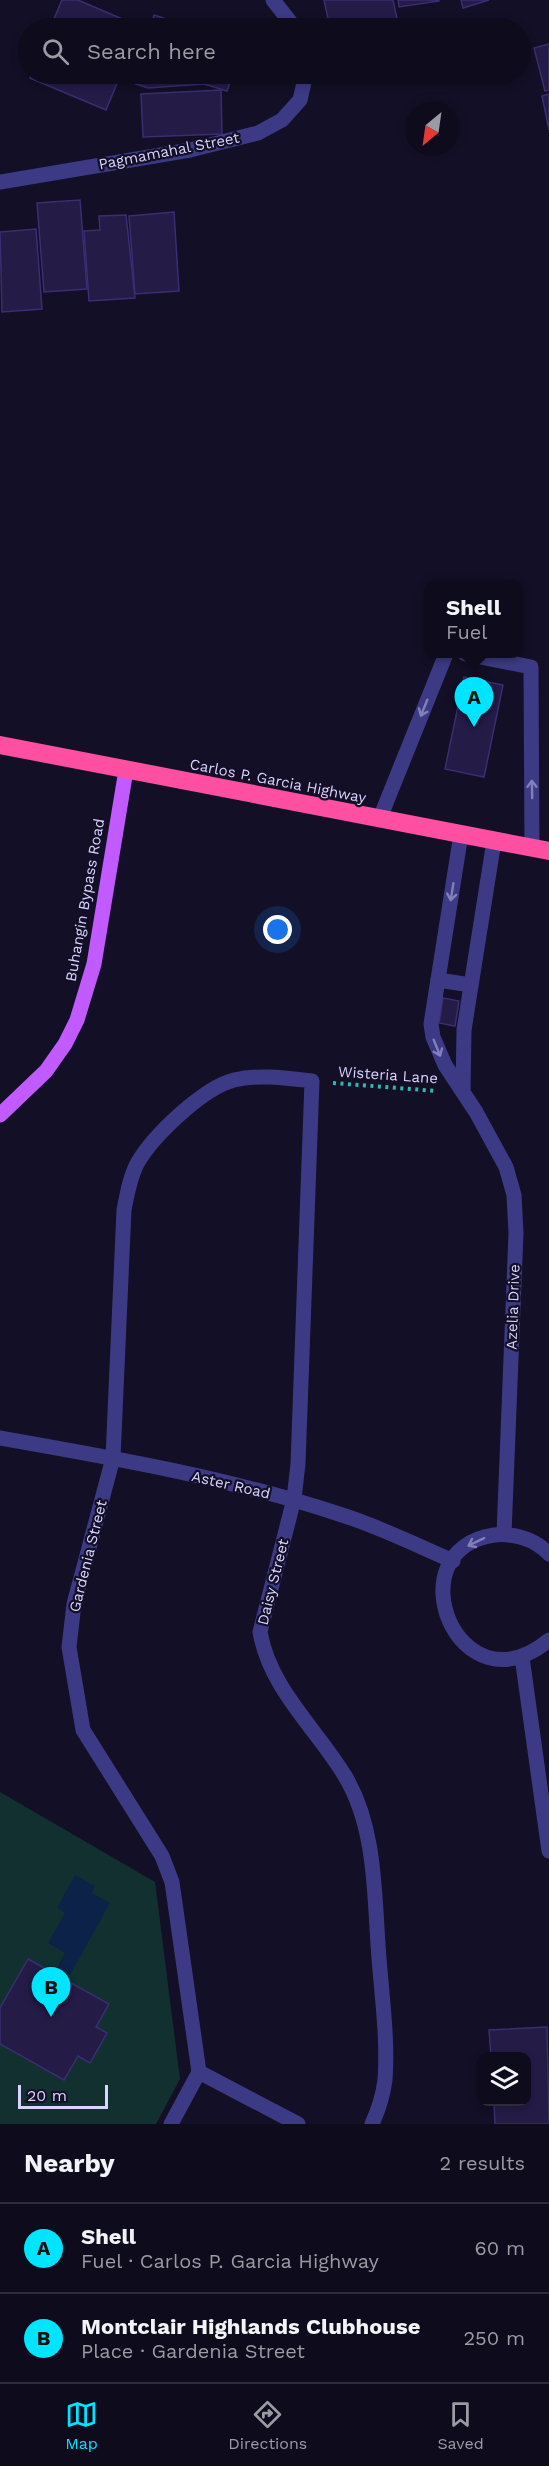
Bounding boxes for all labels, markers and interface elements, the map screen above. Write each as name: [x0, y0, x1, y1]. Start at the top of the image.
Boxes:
search box: [18, 18, 531, 84]
icon: search: [39, 35, 72, 68]
text: Search here: [87, 39, 216, 64]
north arrow: [405, 102, 459, 156]
street label: Pagmamahal Street: [97, 128, 242, 174]
popup: [424, 580, 523, 658]
text: Shell: [446, 595, 501, 620]
text: Fuel: [446, 620, 487, 644]
pin: A: [454, 678, 494, 727]
one-way arrow: [418, 698, 429, 717]
street label: Carlos P. Garcia Highway: [188, 755, 368, 807]
one-way arrow: [526, 780, 538, 800]
street label: Buhangin Bypass Road: [62, 817, 108, 983]
one-way arrow: [446, 881, 457, 901]
your location: [263, 915, 292, 944]
one-way arrow: [432, 1038, 443, 1057]
street label: Wisteria Lane: [337, 1063, 439, 1087]
street label: Azelia Drive: [503, 1264, 523, 1350]
street label: Aster Road: [190, 1467, 272, 1503]
street label: Gardenia Street: [65, 1497, 111, 1614]
street label: Daisy Street: [254, 1536, 293, 1627]
one-way arrow: [468, 1537, 486, 1549]
pin: B: [32, 1968, 70, 2017]
map controls: [477, 2052, 531, 2106]
button: layers: [477, 2052, 531, 2106]
scale bar: [18, 2082, 108, 2110]
text: 20 m: [27, 2086, 67, 2105]
text: Nearby: [24, 2148, 115, 2178]
text: 2 results: [440, 2151, 525, 2175]
text: Shell: [81, 2224, 136, 2249]
text: A: [37, 2236, 50, 2260]
text: 60 m: [475, 2236, 525, 2260]
text: Fuel · Carlos P. Garcia Highway: [81, 2249, 379, 2273]
text: Montclair Highlands Clubhouse: [81, 2314, 420, 2339]
text: B: [37, 2326, 50, 2350]
text: 250 m: [463, 2326, 525, 2350]
text: Place · Gardenia Street: [81, 2339, 305, 2363]
tab: Map: [65, 2398, 98, 2453]
tab: Directions: [228, 2398, 307, 2453]
tab: Saved: [437, 2398, 484, 2453]

